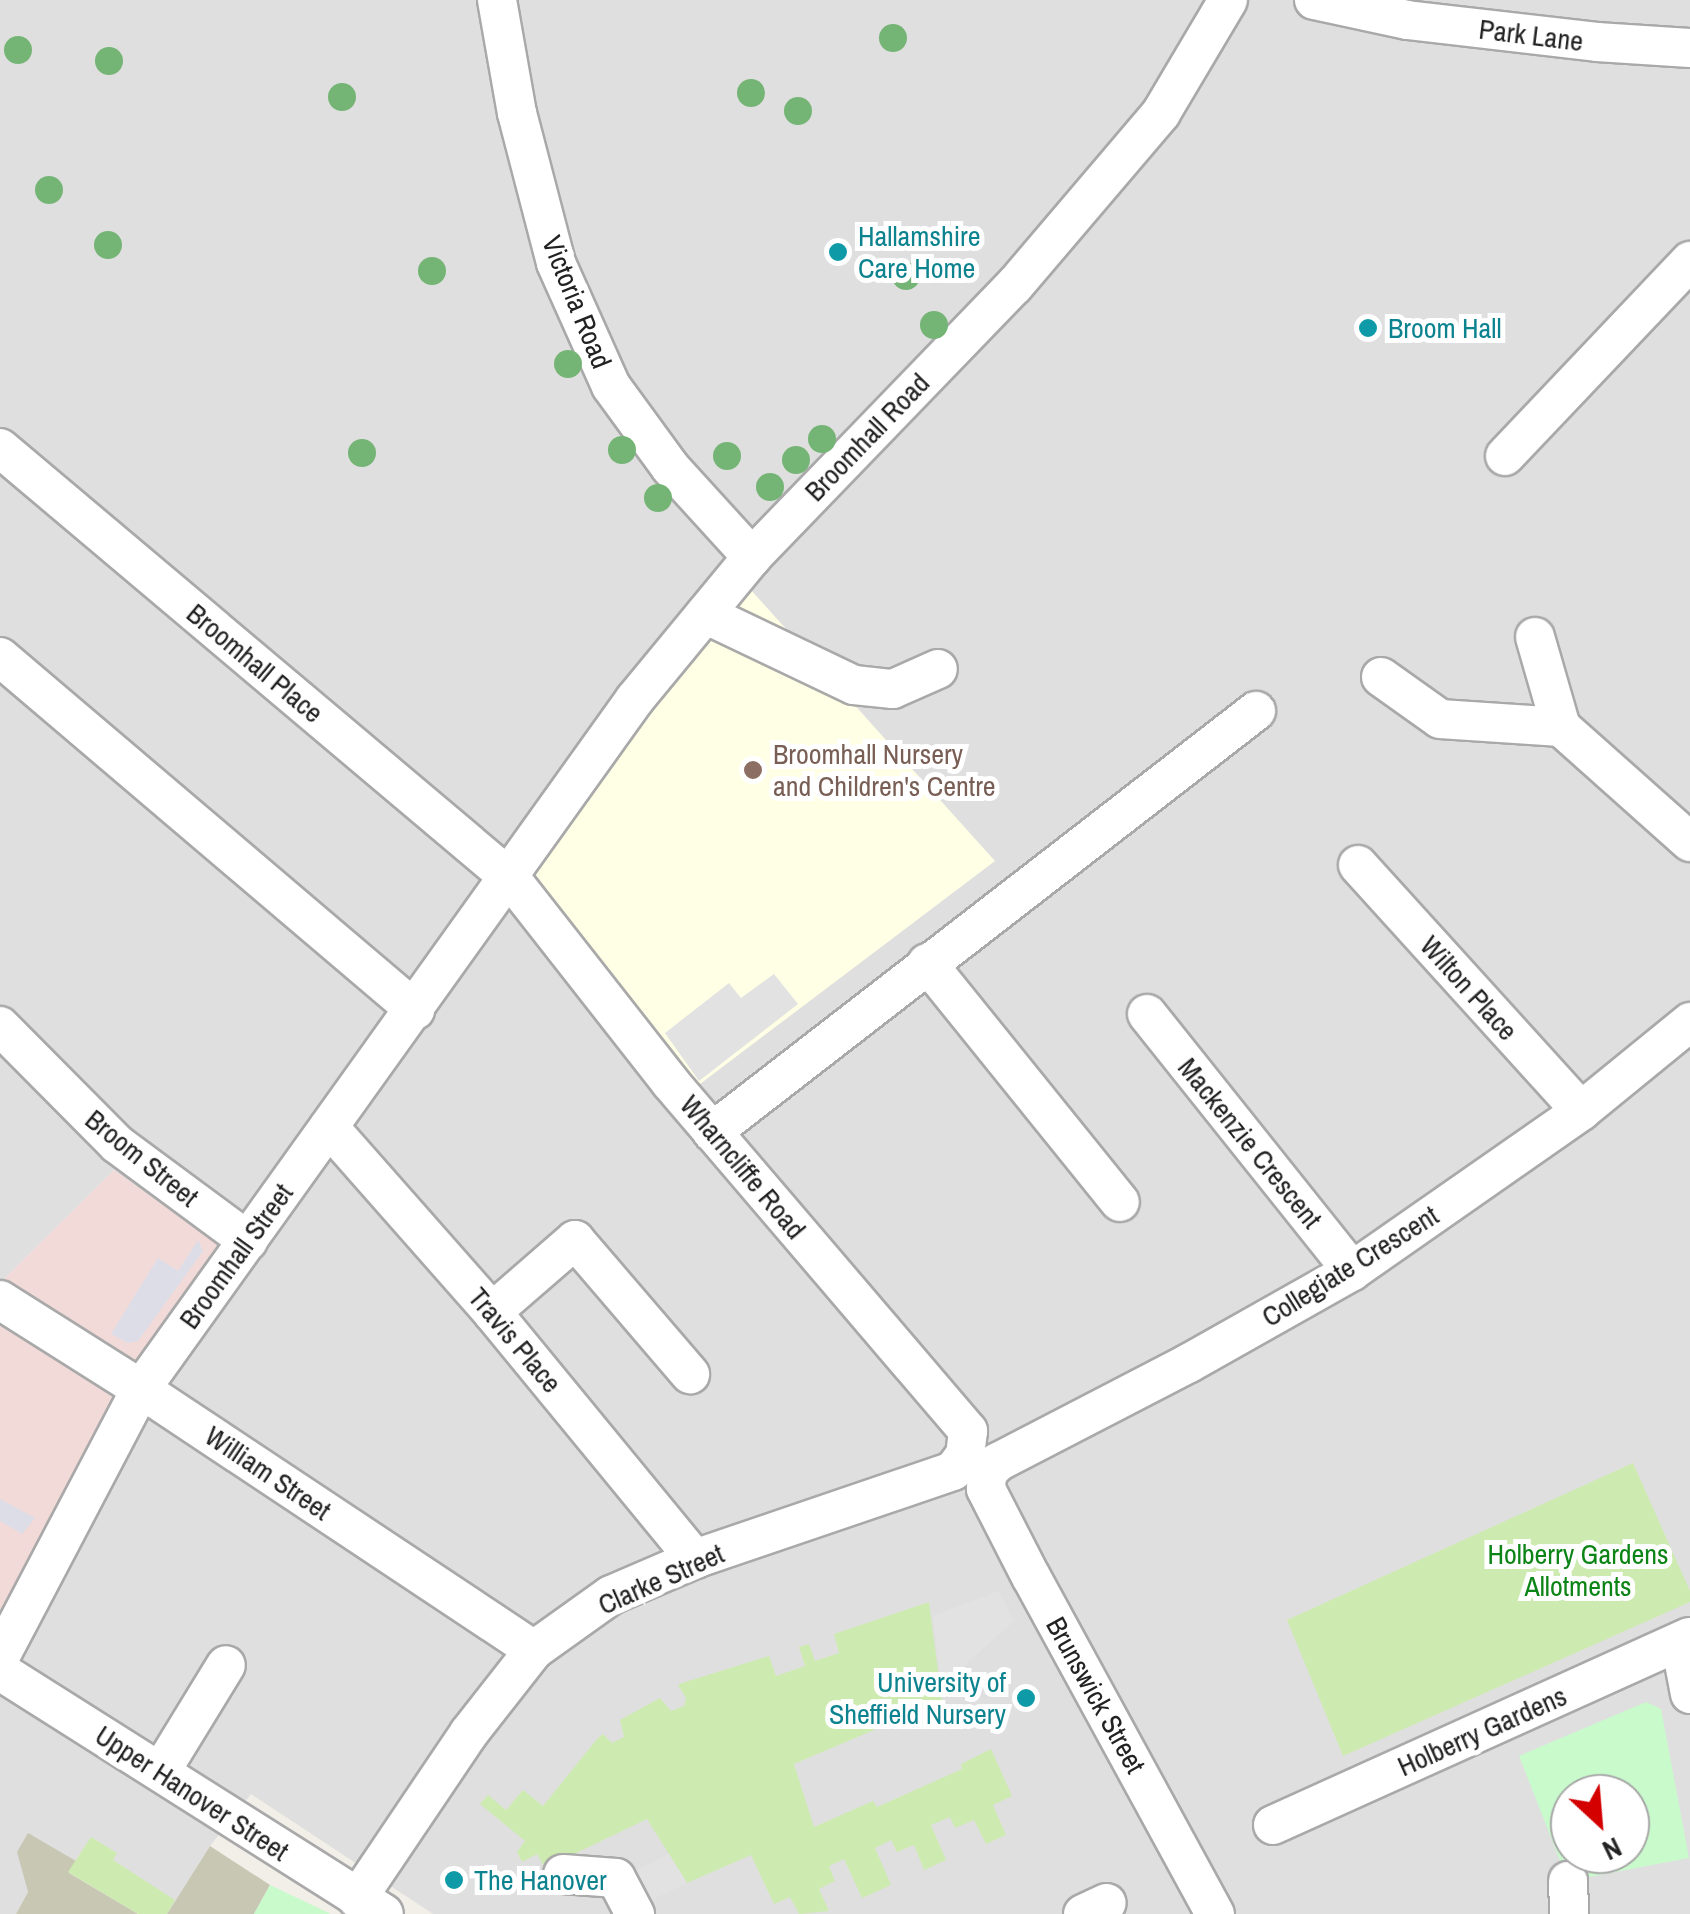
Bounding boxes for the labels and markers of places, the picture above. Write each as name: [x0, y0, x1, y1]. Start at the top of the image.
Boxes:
place label: Hallamshire Care Home: [858, 219, 980, 285]
marker: Hallamshire Care Home: [827, 241, 849, 263]
place label: Broom Hall: [1388, 311, 1502, 345]
marker: Broom Hall: [1357, 317, 1379, 339]
place label: Broomhall Nursery and Children's Centre: [773, 737, 996, 803]
marker: Broomhall Nursery and Children's Centre: [742, 759, 764, 781]
place label: University of Sheffield Nursery: [829, 1665, 1006, 1731]
marker: University of Sheffield Nursery: [1015, 1687, 1037, 1709]
place label: The Hanover: [474, 1863, 607, 1897]
marker: The Hanover: [443, 1869, 465, 1891]

